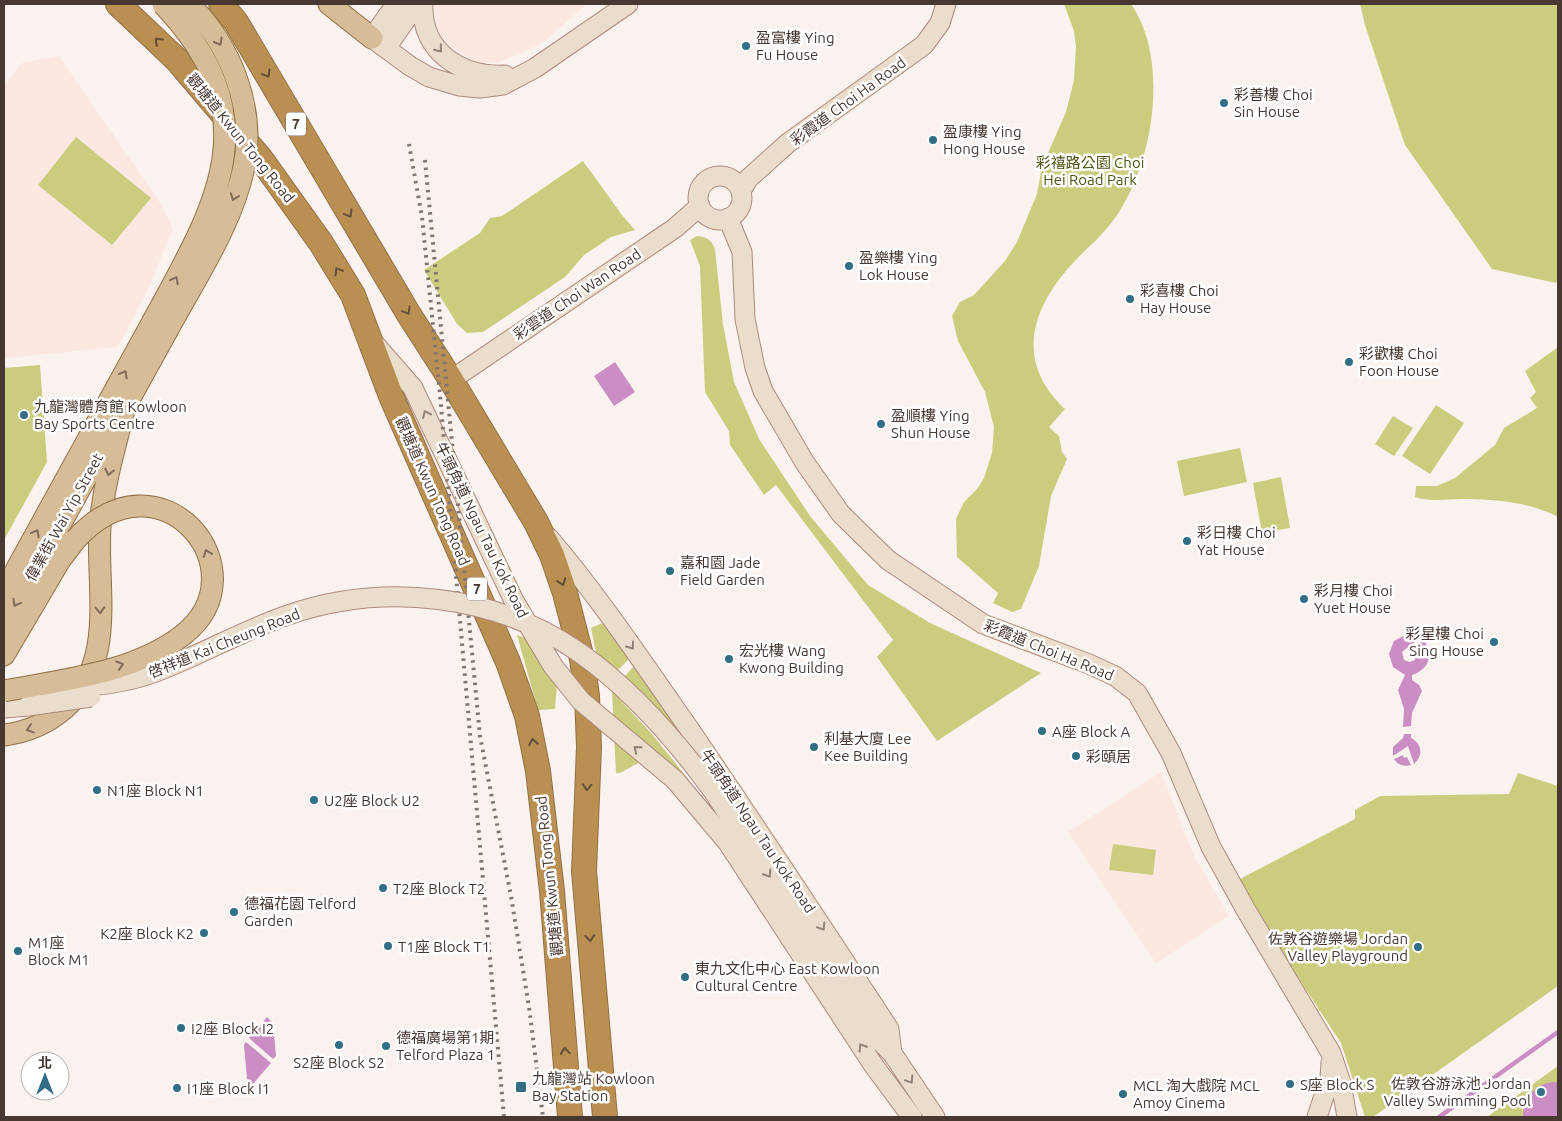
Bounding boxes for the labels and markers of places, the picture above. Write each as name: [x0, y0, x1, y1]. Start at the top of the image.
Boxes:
place label: 盈富樓 Ying Fu House: [756, 29, 835, 63]
marker: 盈富樓 Ying Fu House: [740, 40, 752, 52]
place label: 彩善樓 Choi Sin House: [1234, 86, 1313, 120]
marker: 彩善樓 Choi Sin House: [1218, 97, 1230, 109]
place label: 盈康樓 Ying Hong House: [943, 123, 1025, 157]
marker: 盈康樓 Ying Hong House: [927, 134, 939, 146]
place label: 盈樂樓 Ying Lok House: [859, 249, 938, 283]
marker: 盈樂樓 Ying Lok House: [843, 260, 855, 272]
place label: 彩喜樓 Choi Hay House: [1140, 282, 1219, 316]
marker: 彩喜樓 Choi Hay House: [1124, 293, 1136, 305]
place label: 彩歡樓 Choi Foon House: [1359, 345, 1439, 379]
marker: 彩歡樓 Choi Foon House: [1343, 356, 1355, 368]
place label: 九龍灣體育館 Kowloon Bay Sports Centre: [34, 398, 187, 432]
place label: 盈順樓 Ying Shun House: [891, 407, 971, 441]
marker: 九龍灣體育館 Kowloon Bay Sports Centre: [18, 409, 30, 421]
marker: 盈順樓 Ying Shun House: [875, 418, 887, 430]
place label: 彩日樓 Choi Yat House: [1197, 524, 1276, 558]
marker: 彩日樓 Choi Yat House: [1181, 535, 1193, 547]
place label: 嘉和園 Jade Field Garden: [680, 554, 765, 588]
marker: 嘉和園 Jade Field Garden: [664, 565, 676, 577]
place label: 彩月樓 Choi Yuet House: [1314, 582, 1393, 616]
marker: 彩月樓 Choi Yuet House: [1298, 593, 1310, 605]
place label: 彩星樓 Choi Sing House: [1405, 625, 1484, 659]
marker: 彩星樓 Choi Sing House: [1488, 636, 1500, 648]
place label: 宏光樓 Wang Kwong Building: [739, 642, 844, 676]
marker: 宏光樓 Wang Kwong Building: [723, 653, 735, 665]
place label: A座 Block A: [1052, 723, 1130, 740]
marker: A座 Block A: [1036, 725, 1048, 737]
place label: 利基大廈 Lee Kee Building: [824, 730, 912, 764]
marker: 利基大廈 Lee Kee Building: [808, 741, 820, 753]
place label: 彩頤居: [1086, 748, 1131, 765]
marker: 彩頤居: [1070, 750, 1082, 762]
place label: N1座 Block N1: [107, 782, 204, 799]
marker: N1座 Block N1: [91, 784, 103, 796]
place label: U2座 Block U2: [324, 792, 420, 809]
marker: U2座 Block U2: [308, 794, 320, 806]
place label: T2座 Block T2: [393, 880, 485, 897]
marker: T2座 Block T2: [377, 882, 389, 894]
place label: 德福花園 Telford Garden: [244, 895, 356, 929]
marker: 德福花園 Telford Garden: [228, 906, 240, 918]
place label: K2座 Block K2: [100, 925, 194, 942]
marker: K2座 Block K2: [198, 927, 210, 939]
place label: 佐敦谷遊樂場 Jordan Valley Playground: [1268, 930, 1408, 964]
place label: M1座 Block M1: [28, 934, 90, 968]
place label: T1座 Block T1: [398, 938, 490, 955]
marker: T1座 Block T1: [382, 940, 394, 952]
marker: 佐敦谷遊樂場 Jordan Valley Playground: [1412, 941, 1424, 953]
marker: M1座 Block M1: [12, 945, 24, 957]
place label: 東九文化中心 East Kowloon Cultural Centre: [695, 960, 880, 994]
marker: 東九文化中心 East Kowloon Cultural Centre: [679, 971, 691, 983]
place label: I2座 Block I2: [191, 1020, 274, 1037]
marker: I2座 Block I2: [175, 1022, 187, 1034]
place label: 德福廣場第1期 Telford Plaza 1: [396, 1029, 495, 1063]
marker: S2座 Block S2: [333, 1039, 345, 1051]
marker: 德福廣場第1期 Telford Plaza 1: [380, 1040, 392, 1052]
place label: S2座 Block S2: [293, 1054, 385, 1071]
place label: 九龍灣站 Kowloon Bay Station: [532, 1070, 655, 1104]
place label: 佐敦谷游泳池 Jordan Valley Swimming Pool: [1384, 1075, 1531, 1109]
place label: S座 Block S: [1300, 1076, 1375, 1093]
place label: MCL 淘大戲院 MCL Amoy Cinema: [1133, 1077, 1260, 1111]
marker: S座 Block S: [1284, 1078, 1296, 1090]
place label: I1座 Block I1: [187, 1080, 270, 1097]
marker: 九龍灣站 Kowloon Bay Station: [514, 1080, 528, 1094]
marker: I1座 Block I1: [171, 1082, 183, 1094]
marker: 佐敦谷游泳池 Jordan Valley Swimming Pool: [1535, 1086, 1547, 1098]
marker: MCL 淘大戲院 MCL Amoy Cinema: [1117, 1088, 1129, 1100]

